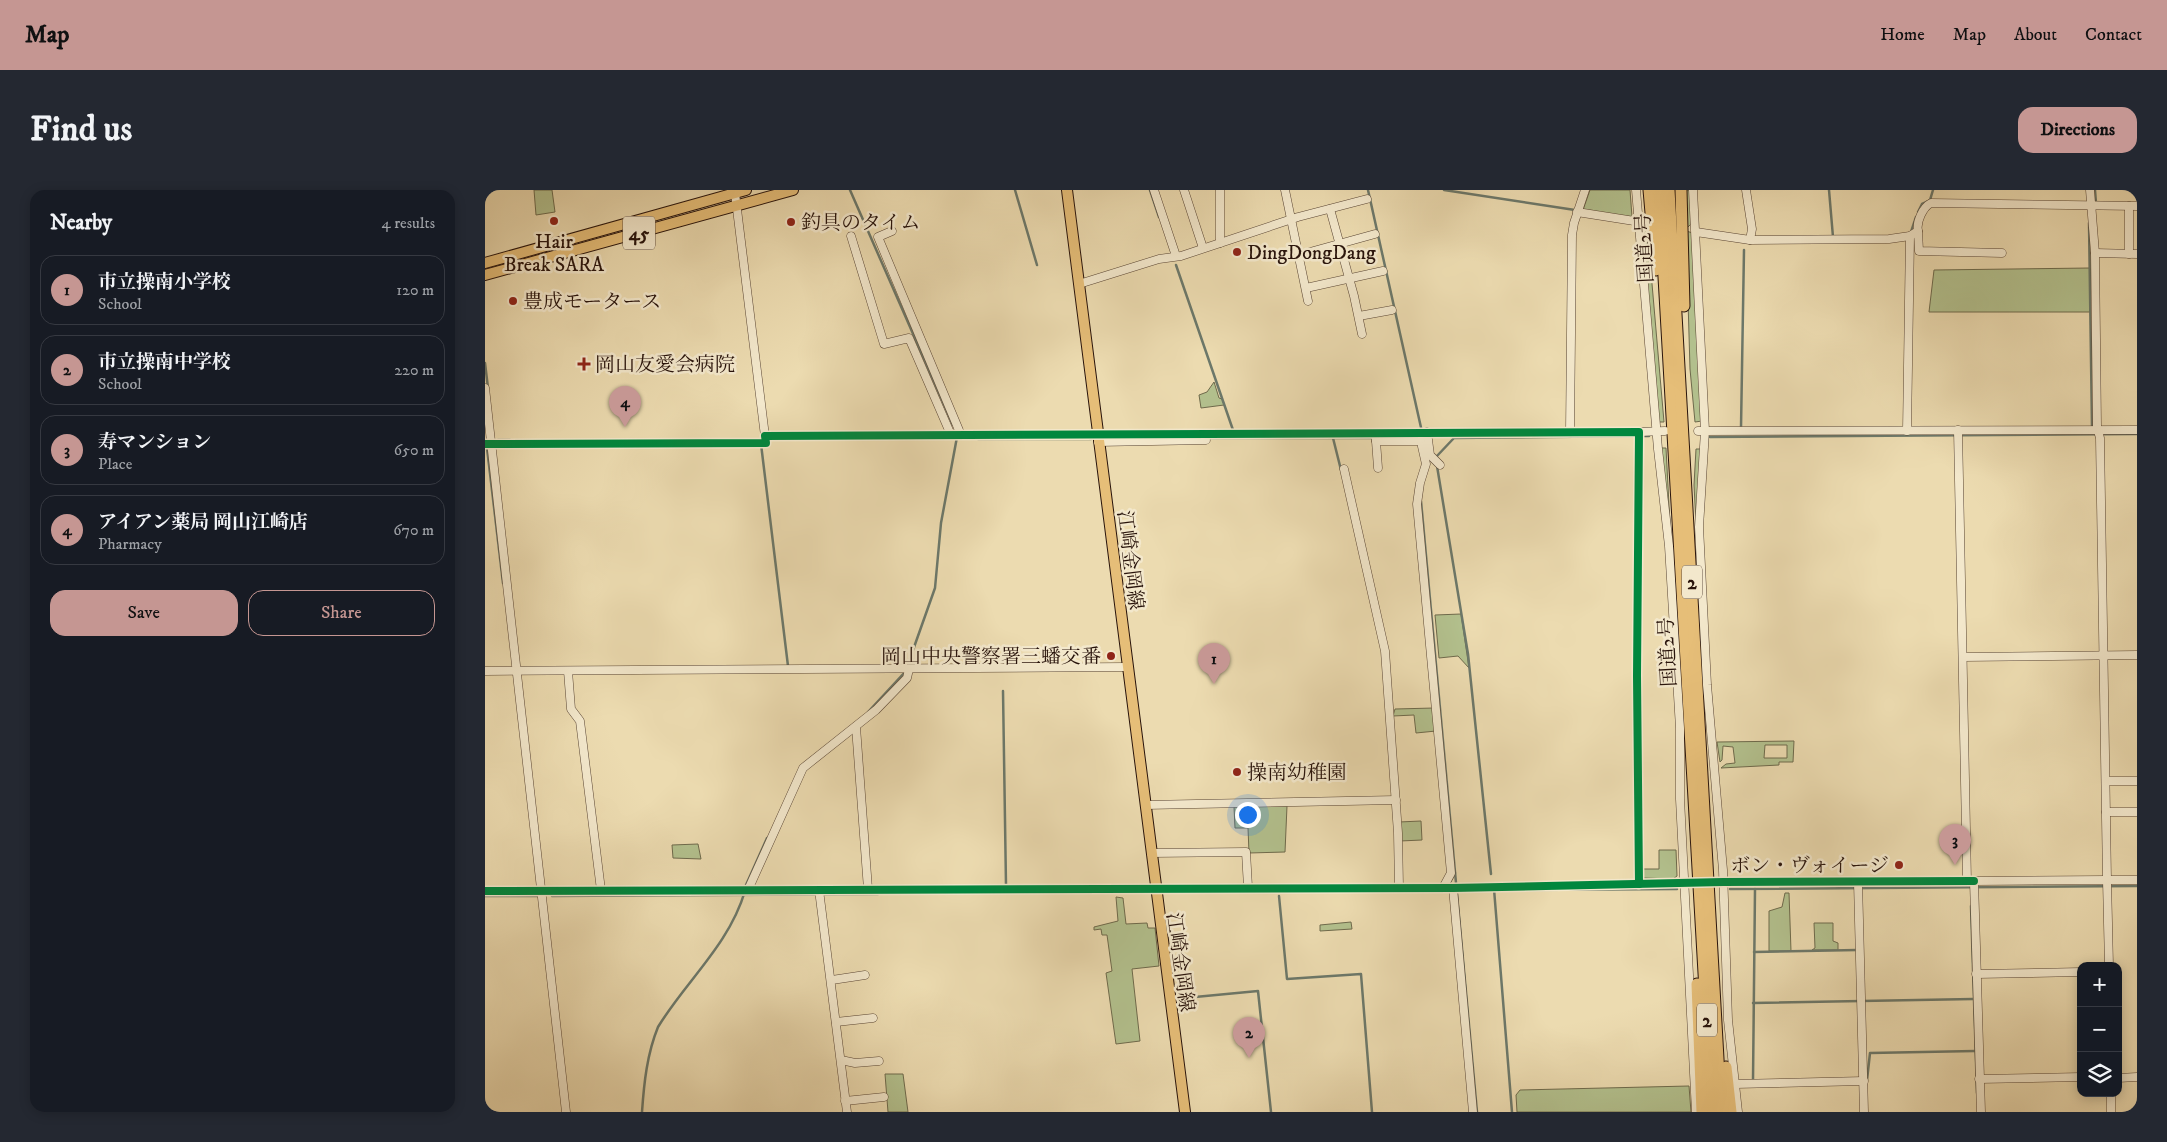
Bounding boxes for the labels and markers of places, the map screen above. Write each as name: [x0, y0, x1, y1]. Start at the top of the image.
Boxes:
place label: 釣具のタイム: [801, 211, 921, 236]
marker: Hair Break SARA: [548, 215, 560, 227]
marker: 釣具のタイム: [785, 216, 797, 228]
place label: Hair Break SARA: [504, 230, 604, 278]
place label: DingDongDang: [1247, 241, 1376, 266]
marker: DingDongDang: [1231, 246, 1243, 258]
place label: 豊成モータース: [523, 290, 661, 315]
marker: 豊成モータース: [507, 295, 519, 307]
place label: 岡山友愛会病院: [595, 353, 735, 378]
marker: 岡山友愛会病院: [577, 357, 591, 371]
pin: 4: [609, 386, 641, 427]
pin: 1: [1198, 643, 1230, 684]
place label: 岡山中央警察署三蟠交番: [881, 645, 1101, 670]
marker: 岡山中央警察署三蟠交番: [1105, 650, 1117, 662]
place label: 操南幼稚園: [1247, 761, 1347, 786]
marker: 操南幼稚園: [1231, 766, 1243, 778]
pin: 3: [1939, 824, 1971, 865]
place label: ボン・ヴォイージ: [1730, 854, 1889, 879]
marker: ボン・ヴォイージ: [1893, 859, 1905, 871]
pin: 2: [1233, 1017, 1265, 1058]

